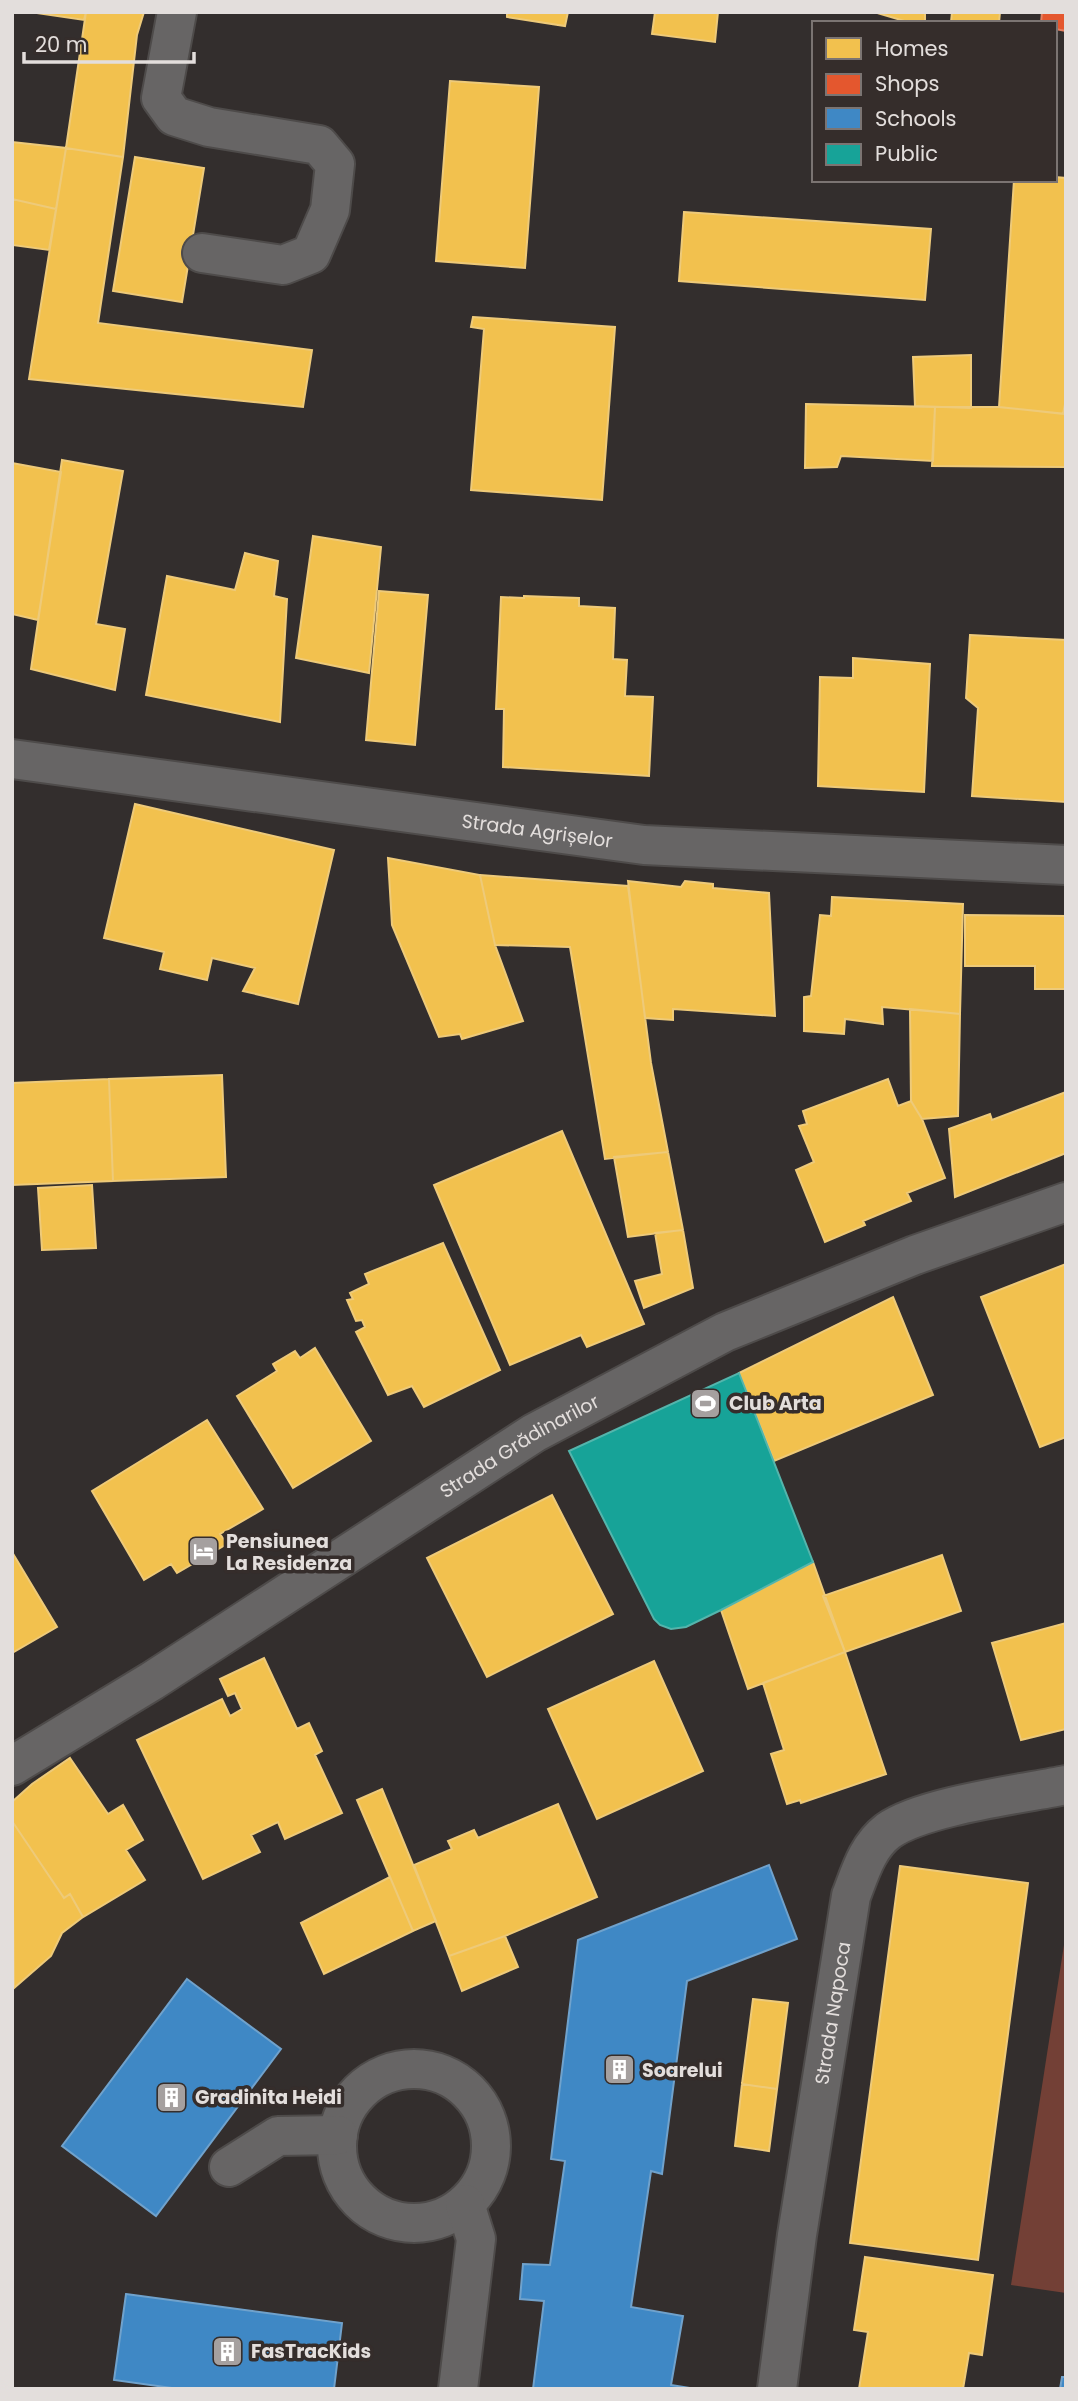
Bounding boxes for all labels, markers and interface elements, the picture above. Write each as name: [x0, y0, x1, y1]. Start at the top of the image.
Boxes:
scale bar: [24, 21, 194, 65]
legend: [812, 21, 1057, 182]
text: 20 m: [35, 30, 88, 59]
text: Homes: [875, 34, 949, 63]
text: Shops: [875, 69, 939, 98]
text: Schools: [875, 104, 957, 133]
text: Public: [875, 139, 938, 168]
street label: Strada Agrișelor: [460, 807, 614, 854]
sports icon: Club Arta: [689, 1386, 723, 1420]
street label: Strada Grădinarilor: [434, 1388, 604, 1504]
place label: Club Arta: [729, 1390, 822, 1417]
place label: Pensiunea La Residenza: [226, 1528, 352, 1577]
hotel icon: Pensiunea La Residenza: [186, 1535, 220, 1569]
street label: Strada Napoca: [808, 1940, 857, 2087]
building icon: Soarelui: [602, 2053, 636, 2087]
place label: Soarelui: [642, 2057, 723, 2084]
building icon: Gradinita Heidi: [155, 2080, 189, 2114]
place label: Gradinita Heidi: [195, 2084, 342, 2111]
building icon: FasTracKids: [211, 2334, 245, 2368]
place label: FasTracKids: [251, 2338, 371, 2365]

